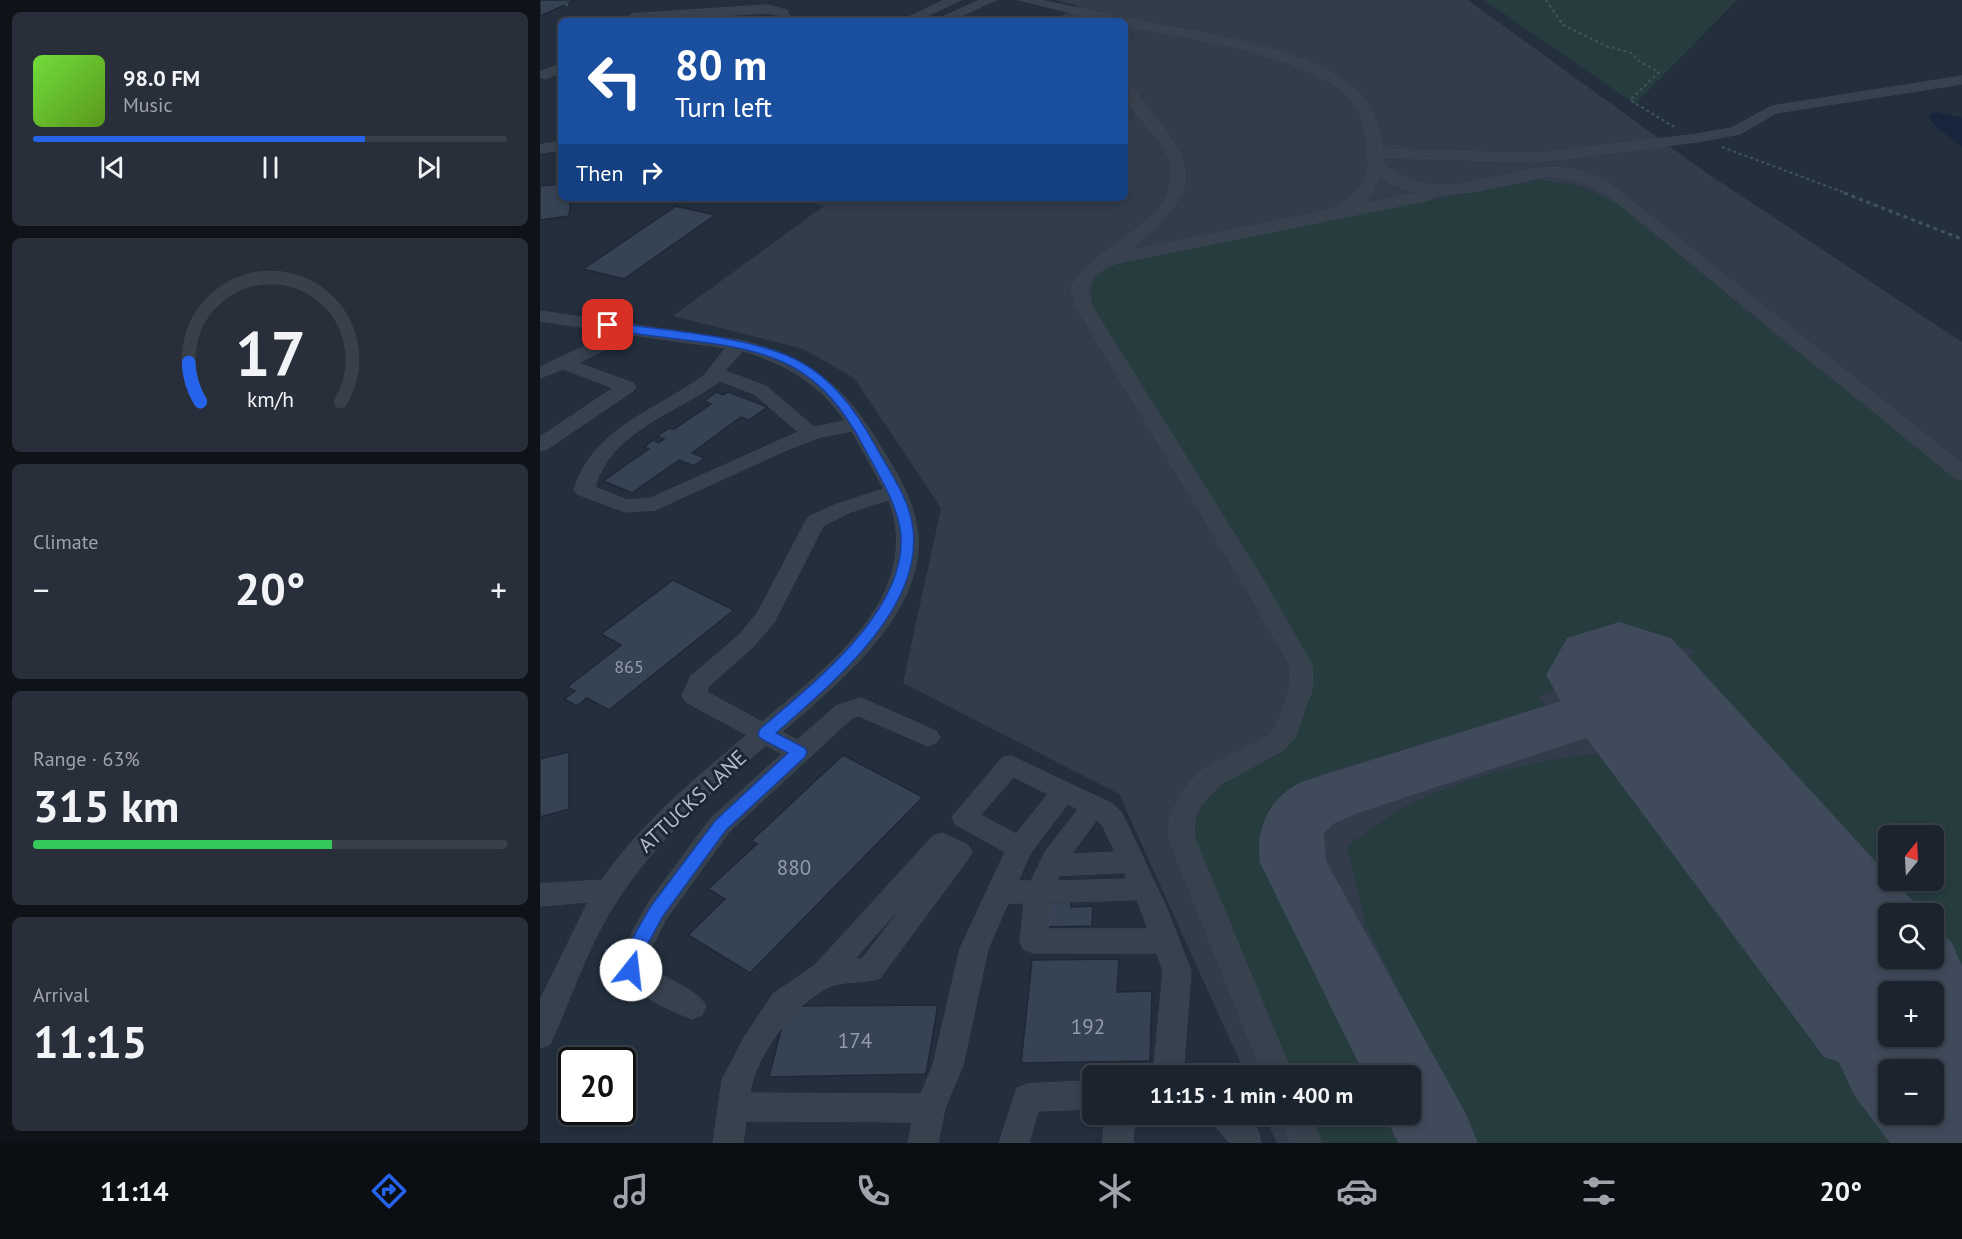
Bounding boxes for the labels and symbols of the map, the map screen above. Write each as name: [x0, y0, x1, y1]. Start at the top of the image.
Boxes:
pin: [582, 299, 633, 350]
house number: 865: [614, 655, 644, 678]
street label: ATTUCKS LANE: [632, 744, 752, 858]
north arrow: [1878, 825, 1944, 891]
house number: 880: [777, 854, 811, 881]
position arrow: [599, 938, 663, 1002]
house number: 192: [1071, 1013, 1105, 1040]
house number: 174: [838, 1027, 872, 1054]
speed limit sign: 20: [558, 1047, 636, 1125]

